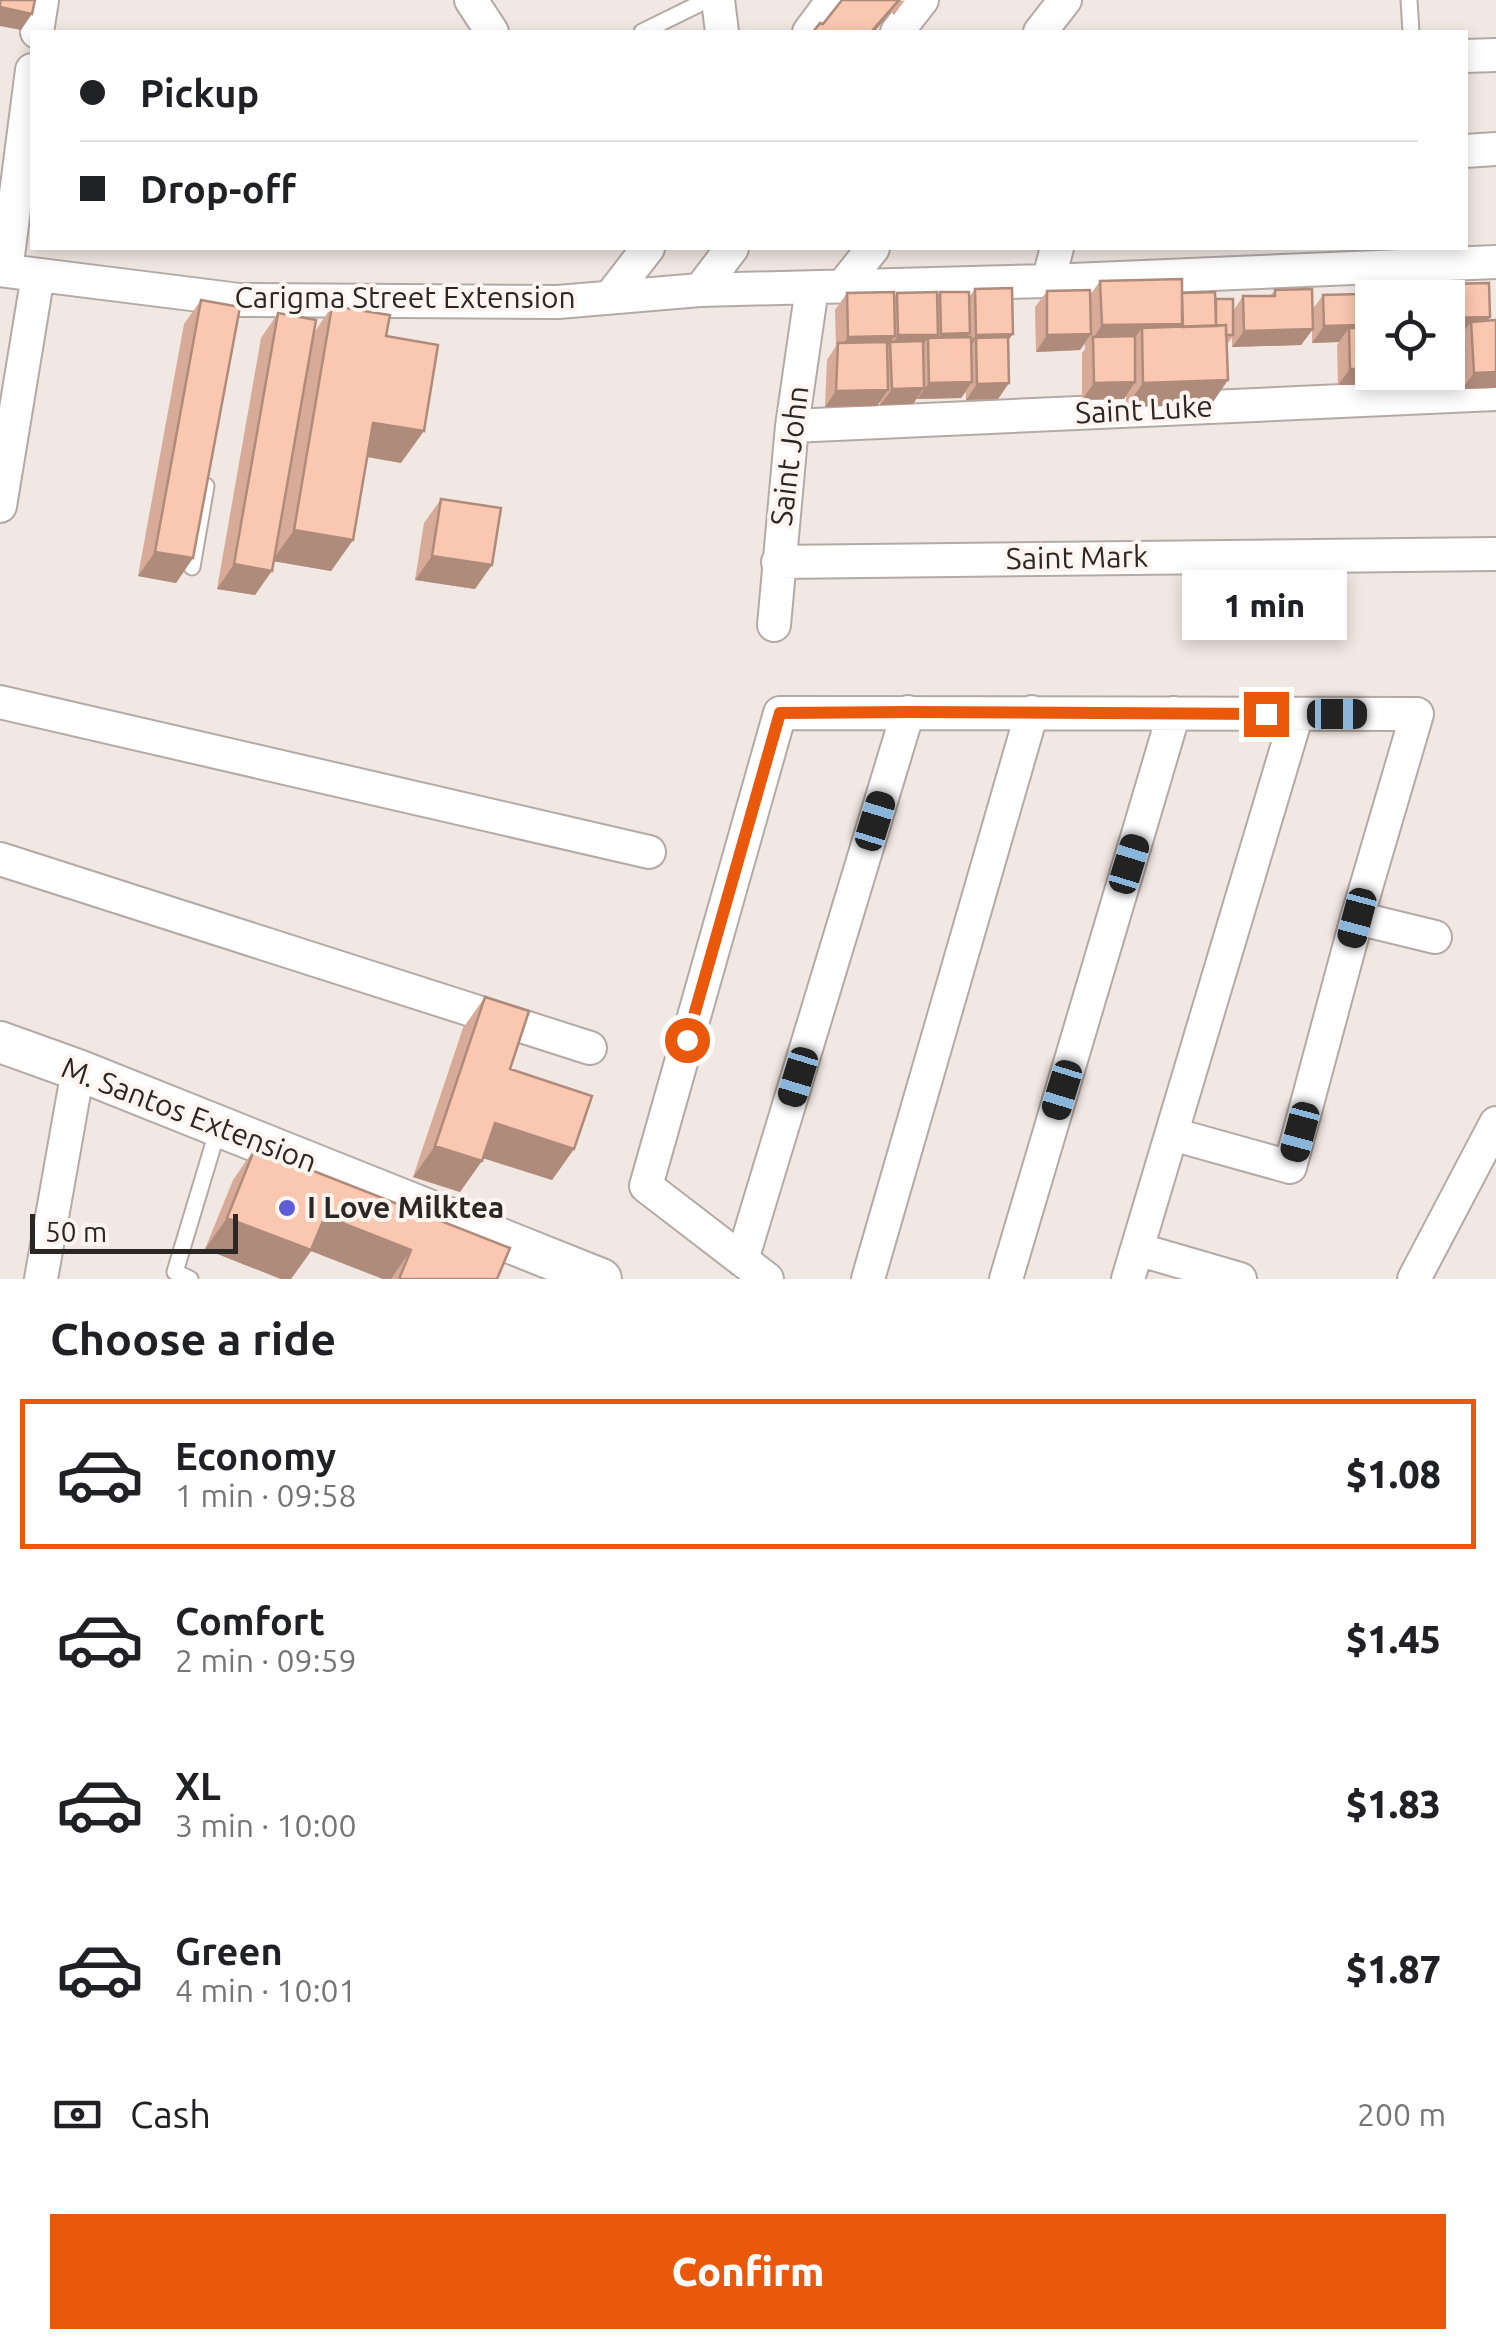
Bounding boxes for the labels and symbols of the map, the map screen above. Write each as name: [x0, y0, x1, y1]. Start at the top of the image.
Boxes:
street label: Carigma Street Extension: [234, 280, 576, 314]
street label: Saint John: [764, 384, 814, 528]
street label: Saint Luke: [1074, 388, 1214, 430]
street label: Saint Mark: [1006, 539, 1148, 575]
callout: 1 min: [1184, 569, 1348, 639]
route end: [1244, 692, 1289, 737]
car: [1307, 699, 1367, 729]
car: [852, 788, 898, 854]
car: [1106, 831, 1152, 897]
car: [1335, 885, 1379, 951]
route start: [665, 1018, 710, 1063]
car: [775, 1044, 821, 1110]
street label: M. Santos Extension: [57, 1050, 322, 1178]
car: [1039, 1057, 1085, 1123]
car: [1278, 1099, 1322, 1165]
place label: I Love Milktea: [307, 1190, 504, 1224]
marker: I Love Milktea: [276, 1197, 298, 1219]
scale bar: [30, 1209, 238, 1254]

